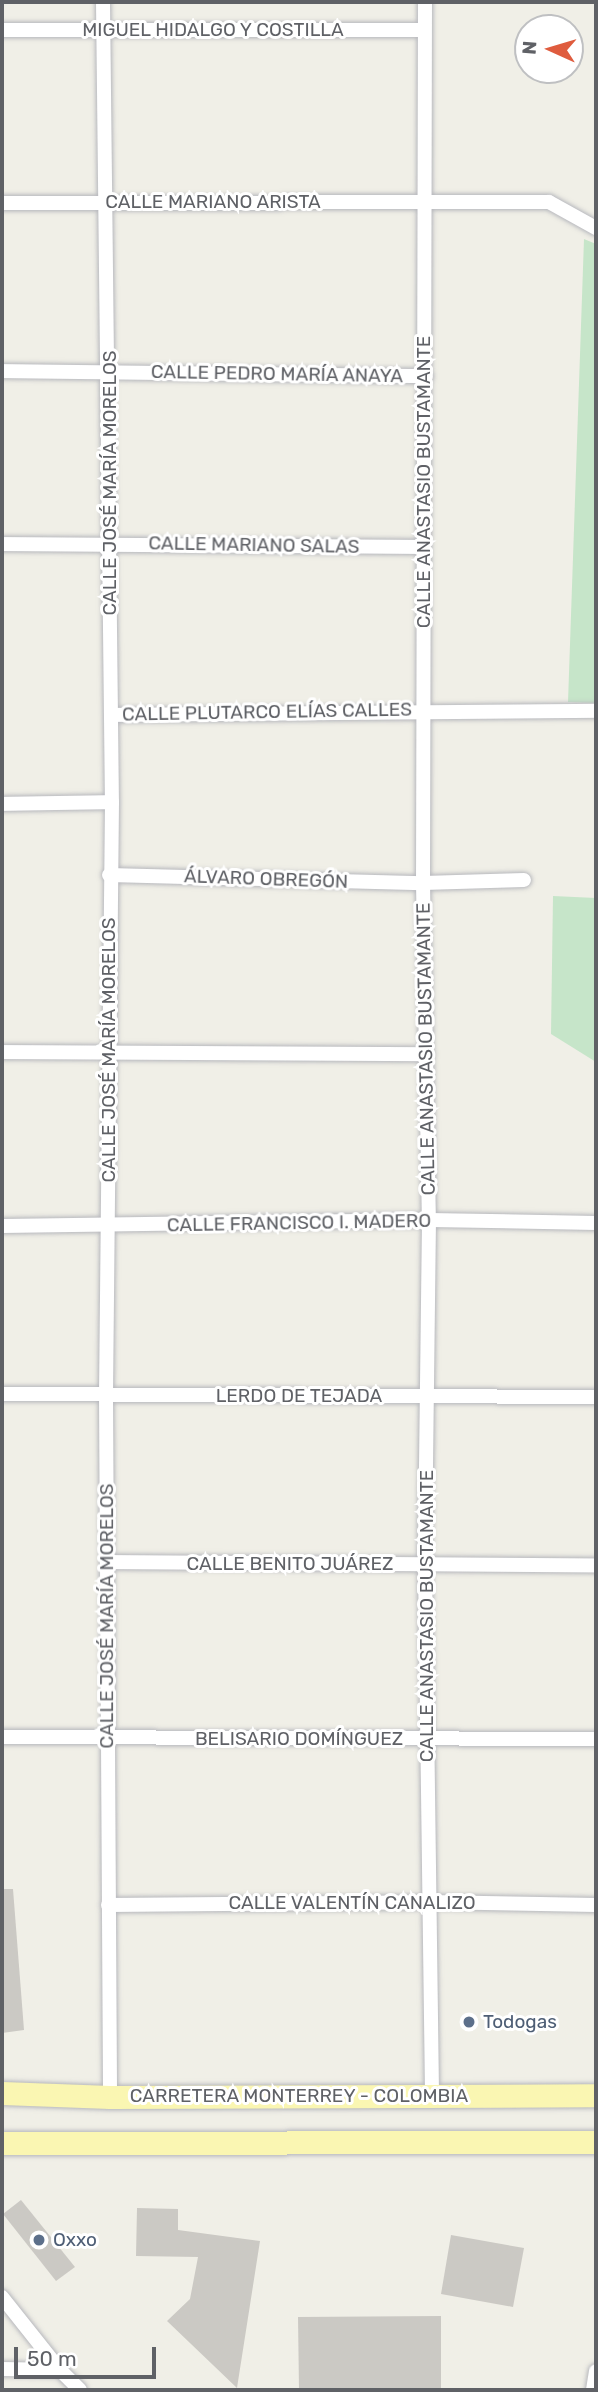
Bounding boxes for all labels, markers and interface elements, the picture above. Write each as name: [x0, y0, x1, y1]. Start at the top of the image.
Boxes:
north arrow: [514, 14, 584, 84]
street label: MIGUEL HIDALGO Y COSTILLA: [81, 19, 345, 41]
text: N: [518, 40, 541, 55]
street label: CALLE MARIANO ARISTA: [105, 191, 321, 213]
street label: CALLE ANASTASIO BUSTAMANTE: [413, 335, 435, 629]
street label: CALLE JOSÉ MARÍA MORELOS: [99, 350, 121, 616]
street label: CALLE PEDRO MARÍA ANAYA: [150, 360, 404, 388]
street label: CALLE MARIANO SALAS: [148, 532, 360, 558]
street label: CALLE PLUTARCO ELÍAS CALLES: [122, 698, 412, 726]
street label: ÁLVARO OBREGÓN: [184, 865, 348, 893]
street label: CALLE ANASTASIO BUSTAMANTE: [412, 902, 440, 1196]
street label: CALLE JOSÉ MARÍA MORELOS: [98, 917, 120, 1183]
street label: CALLE FRANCISCO I. MADERO: [167, 1209, 431, 1237]
street label: LERDO DE TEJADA: [215, 1385, 383, 1407]
street label: CALLE ANASTASIO BUSTAMANTE: [416, 1469, 438, 1763]
street label: CALLE JOSÉ MARÍA MORELOS: [96, 1483, 118, 1749]
street label: CALLE BENITO JUÁREZ: [187, 1553, 393, 1575]
street label: BELISARIO DOMÍNGUEZ: [195, 1728, 403, 1750]
street label: CALLE VALENTÍN CANALIZO: [228, 1892, 476, 1914]
place label: Todogas: [483, 2011, 557, 2033]
marker: Todogas: [461, 2014, 477, 2030]
street label: CARRETERA MONTERREY - COLOMBIA: [129, 2085, 469, 2107]
place label: Oxxo: [53, 2229, 97, 2251]
marker: Oxxo: [31, 2232, 47, 2248]
scale bar: [18, 2332, 159, 2376]
text: 50 m: [27, 2346, 77, 2371]

